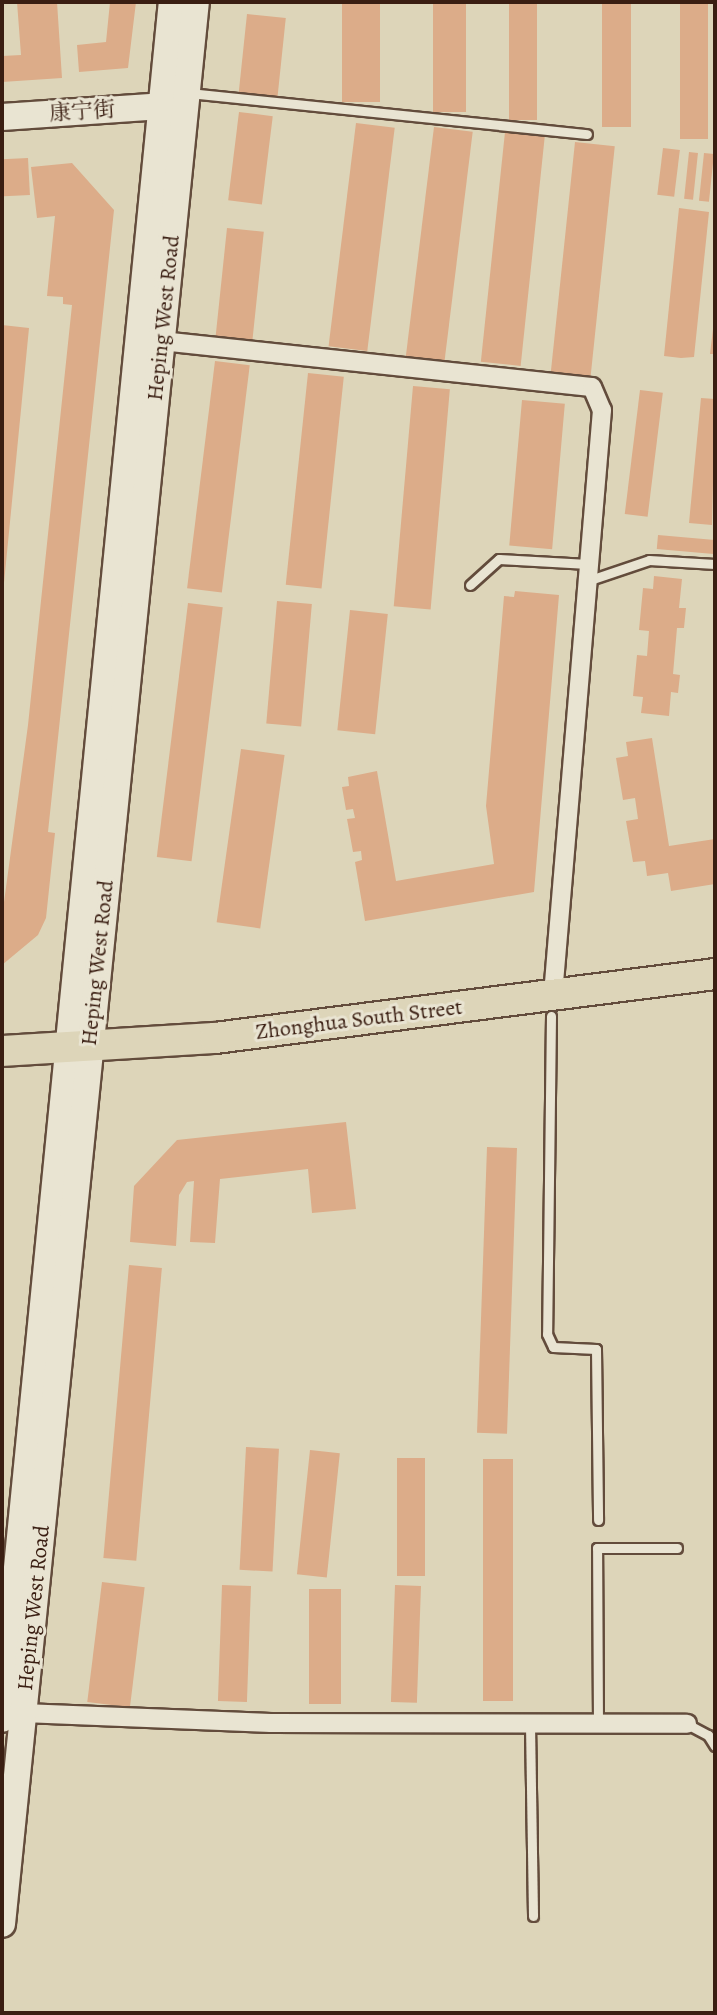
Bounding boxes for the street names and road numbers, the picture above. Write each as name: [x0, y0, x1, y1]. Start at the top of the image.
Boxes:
street label: 康宁街: [48, 97, 116, 127]
street label: Heping West Road: [142, 234, 186, 402]
street label: Heping West Road: [76, 879, 120, 1047]
street label: Zhonghua South Street: [254, 994, 464, 1046]
street label: Heping West Road: [12, 1524, 56, 1692]

